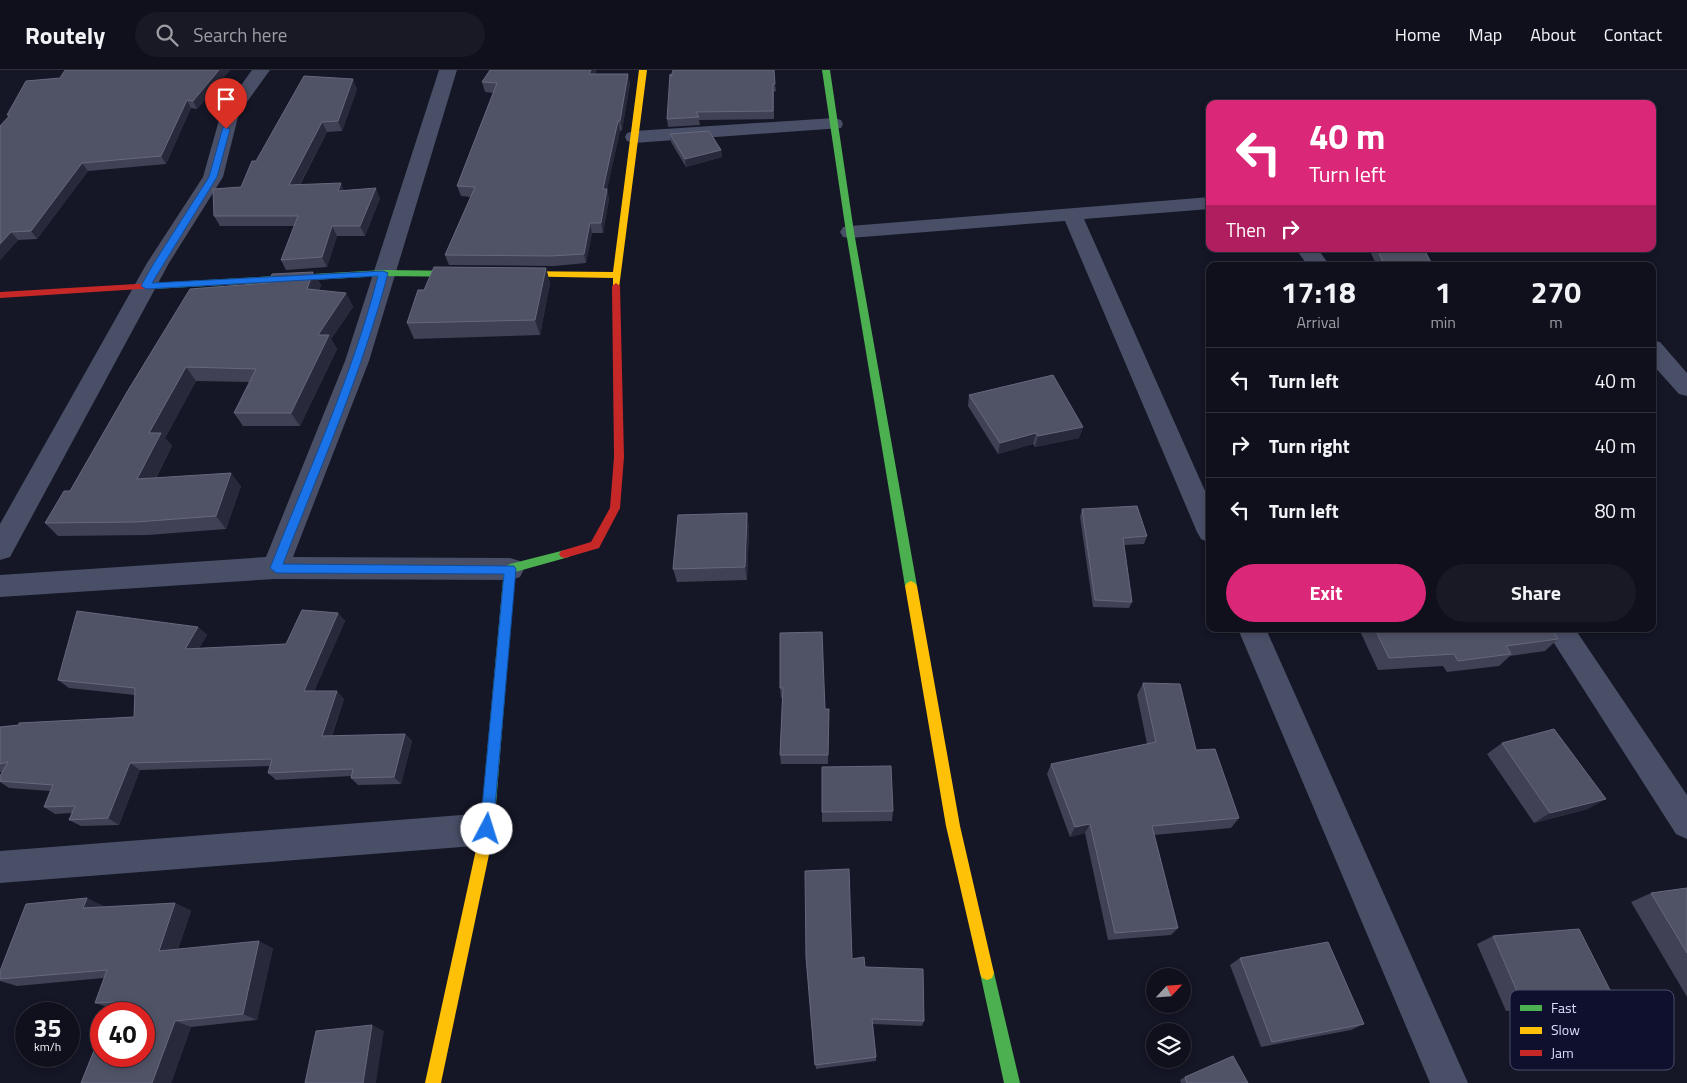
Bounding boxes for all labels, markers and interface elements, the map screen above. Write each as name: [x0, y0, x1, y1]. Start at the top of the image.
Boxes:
search box: [135, 12, 485, 57]
text: Routely: [25, 17, 105, 53]
text: Search here: [193, 20, 287, 49]
icon: search: [153, 21, 181, 49]
text: Home: [1395, 21, 1441, 48]
text: Map: [1469, 21, 1502, 48]
text: About: [1530, 21, 1576, 48]
text: Contact: [1604, 21, 1662, 48]
pin: [205, 78, 247, 129]
icon: arrive: [212, 85, 240, 113]
text: 40 m: [1309, 109, 1385, 163]
icon: left: [1226, 120, 1291, 185]
text: Turn left: [1309, 157, 1386, 191]
text: Then: [1226, 215, 1266, 244]
icon: right: [1276, 215, 1304, 243]
text: 17:18: [1281, 269, 1356, 315]
text: 1: [1435, 269, 1452, 315]
text: 270: [1531, 269, 1581, 315]
text: Arrival: [1297, 310, 1340, 334]
text: min: [1430, 310, 1456, 334]
text: m: [1549, 310, 1563, 334]
icon: left: [1226, 366, 1254, 394]
text: Turn left: [1269, 366, 1339, 395]
text: 40 m: [1595, 366, 1636, 395]
icon: right: [1226, 431, 1254, 459]
text: Turn right: [1269, 431, 1350, 460]
text: 40 m: [1595, 431, 1636, 460]
icon: left: [1226, 496, 1254, 524]
text: Turn left: [1269, 496, 1339, 525]
text: 80 m: [1595, 496, 1636, 525]
button: Exit: [1226, 564, 1426, 622]
button: Share: [1436, 564, 1636, 622]
position arrow: [460, 802, 512, 854]
north arrow: [1146, 968, 1191, 1012]
map controls: [1146, 968, 1191, 1068]
legend: [1510, 990, 1674, 1070]
text: Fast: [1551, 997, 1576, 1018]
speed limit sign: 40: [90, 1002, 155, 1067]
text: 35: [33, 1009, 62, 1047]
text: Slow: [1551, 1019, 1580, 1040]
button: layers: [1146, 1023, 1191, 1068]
text: km/h: [34, 1037, 61, 1056]
text: Jam: [1551, 1042, 1574, 1063]

